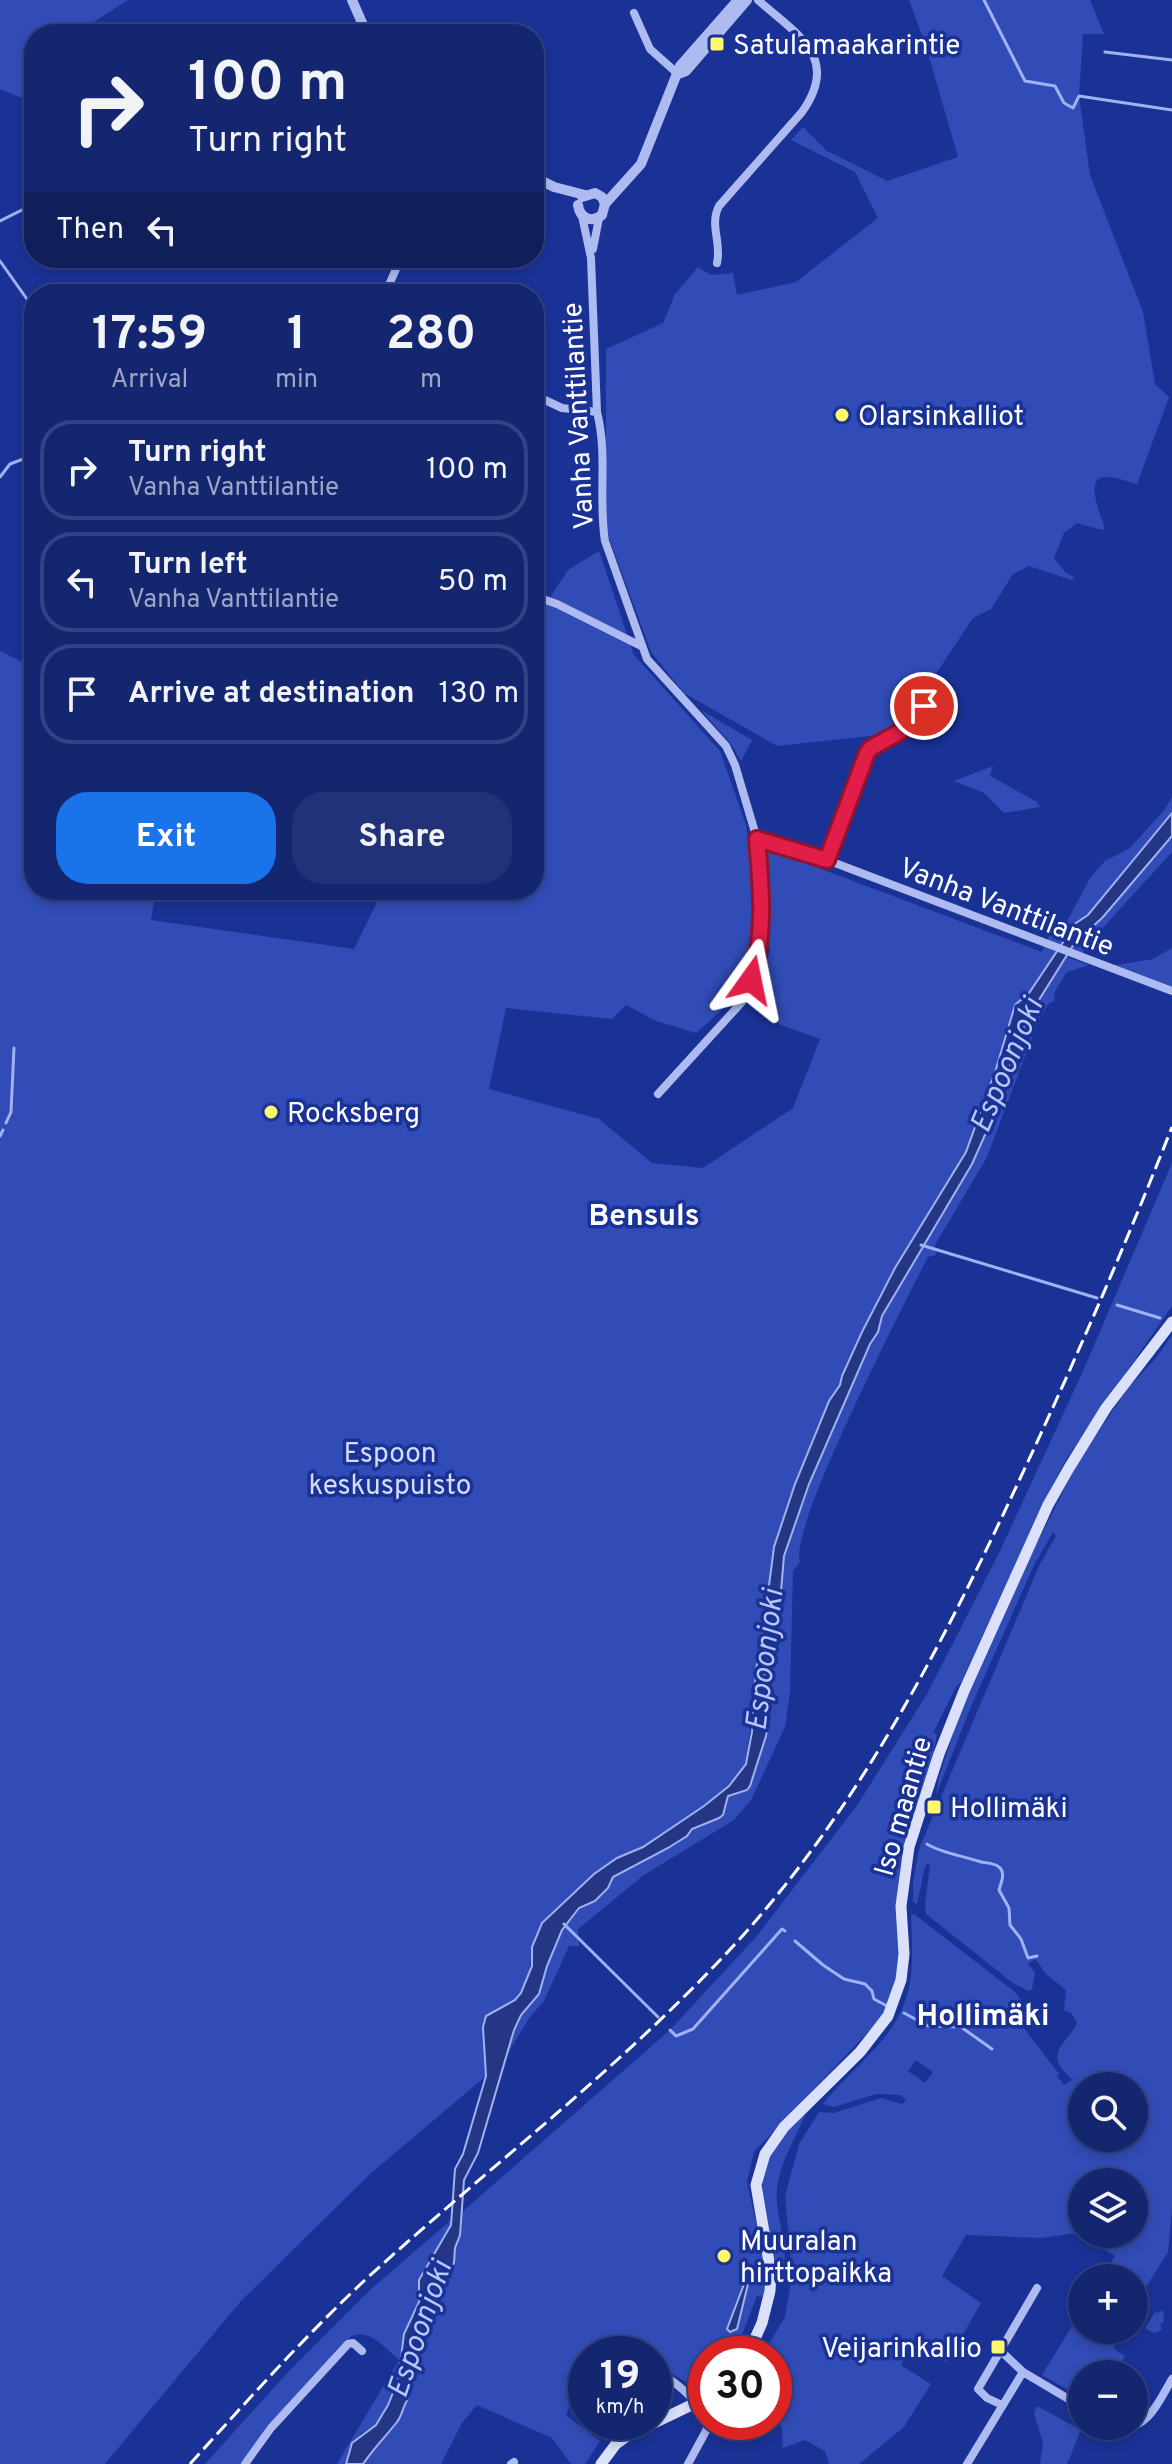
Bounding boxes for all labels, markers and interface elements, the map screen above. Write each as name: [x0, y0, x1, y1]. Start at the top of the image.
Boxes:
place label: Satulamaakarintie: [733, 29, 960, 65]
marker: Satulamaakarintie: [708, 35, 726, 53]
text: 100 m: [188, 50, 347, 120]
icon: right: [56, 56, 160, 160]
text: Turn right: [188, 119, 347, 165]
icon: left: [140, 208, 184, 252]
text: Then: [56, 212, 124, 249]
street label: Vanha Vanttilantie: [556, 301, 604, 530]
text: 17:59: [92, 306, 207, 366]
text: 1: [287, 306, 306, 366]
text: 280: [386, 306, 476, 366]
text: Arrival: [111, 364, 188, 397]
text: min: [275, 364, 318, 397]
text: m: [420, 364, 442, 397]
place label: Olarsinkalliot: [858, 400, 1024, 436]
marker: Olarsinkalliot: [833, 406, 851, 424]
text: Turn right: [128, 435, 266, 472]
icon: right: [60, 448, 104, 492]
text: 100 m: [426, 452, 508, 489]
text: Vanha Vanttilantie: [128, 472, 339, 505]
text: Turn left: [128, 547, 248, 584]
icon: left: [60, 560, 104, 604]
text: 50 m: [438, 564, 508, 601]
text: Vanha Vanttilantie: [128, 584, 339, 617]
icon: arrive: [60, 672, 104, 716]
pin: [890, 672, 958, 740]
text: Arrive at destination: [128, 676, 414, 713]
text: 130 m: [438, 676, 519, 713]
icon: arrive: [902, 684, 946, 728]
button: Exit: [56, 792, 276, 884]
button: Share: [292, 792, 512, 884]
street label: Vanha Vanttilantie: [893, 851, 1118, 966]
position arrow: [709, 938, 793, 1022]
water label: Espoonjoki: [963, 992, 1054, 1139]
place label: Rocksberg: [287, 1097, 420, 1133]
marker: Rocksberg: [262, 1103, 280, 1121]
district label: Bensuls: [588, 1199, 700, 1236]
park label: Espoon keskuspuisto: [309, 1437, 471, 1505]
water label: Espoonjoki: [739, 1586, 794, 1733]
street label: Iso maantie: [868, 1733, 942, 1881]
place label: Hollimäki: [950, 1792, 1068, 1828]
marker: Hollimäki: [925, 1798, 943, 1816]
district label: Hollimäki: [917, 1999, 1049, 2036]
map controls: [1068, 2072, 1148, 2440]
button: search: [1068, 2072, 1148, 2152]
button: layers: [1068, 2168, 1148, 2248]
place label: Muuralan hirttopaikka: [740, 2225, 892, 2293]
marker: Muuralan hirttopaikka: [715, 2247, 733, 2265]
water label: Espoonjoki: [381, 2255, 463, 2403]
button: +: [1068, 2264, 1148, 2344]
place label: Veijarinkallio: [821, 2332, 982, 2368]
speed limit sign: 30: [688, 2336, 792, 2440]
marker: Veijarinkallio: [989, 2338, 1007, 2356]
text: 19: [600, 2353, 640, 2403]
button: −: [1068, 2360, 1148, 2440]
text: km/h: [596, 2395, 644, 2421]

